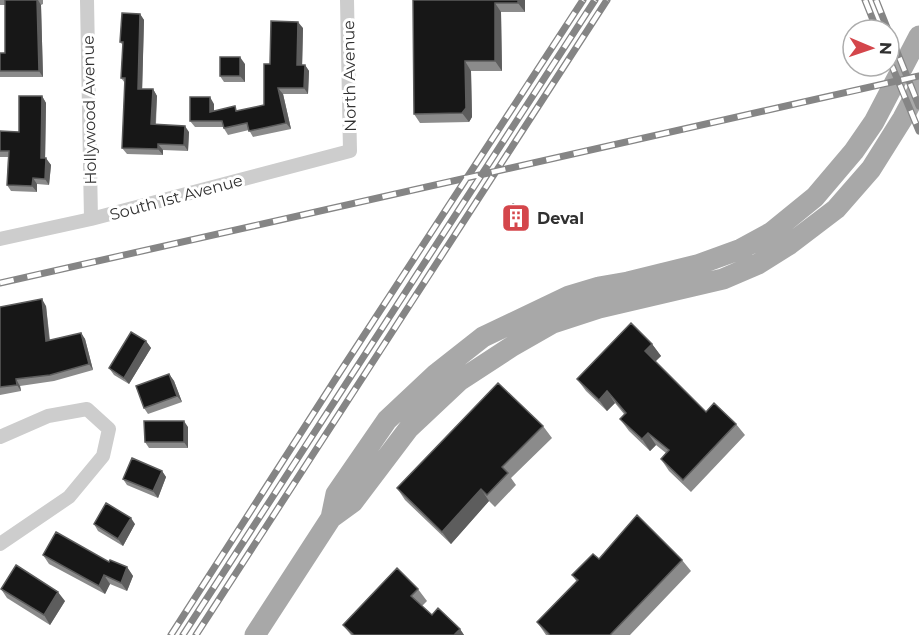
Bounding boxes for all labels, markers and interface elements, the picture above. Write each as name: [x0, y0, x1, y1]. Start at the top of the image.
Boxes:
north arrow: [841, 18, 901, 78]
street label: North Avenue: [339, 20, 360, 132]
street label: Hollywood Avenue: [79, 35, 100, 185]
text: N: [876, 42, 895, 55]
street label: South 1st Avenue: [108, 171, 245, 224]
building icon: Deval: [500, 202, 532, 234]
place label: Deval: [537, 209, 584, 228]

